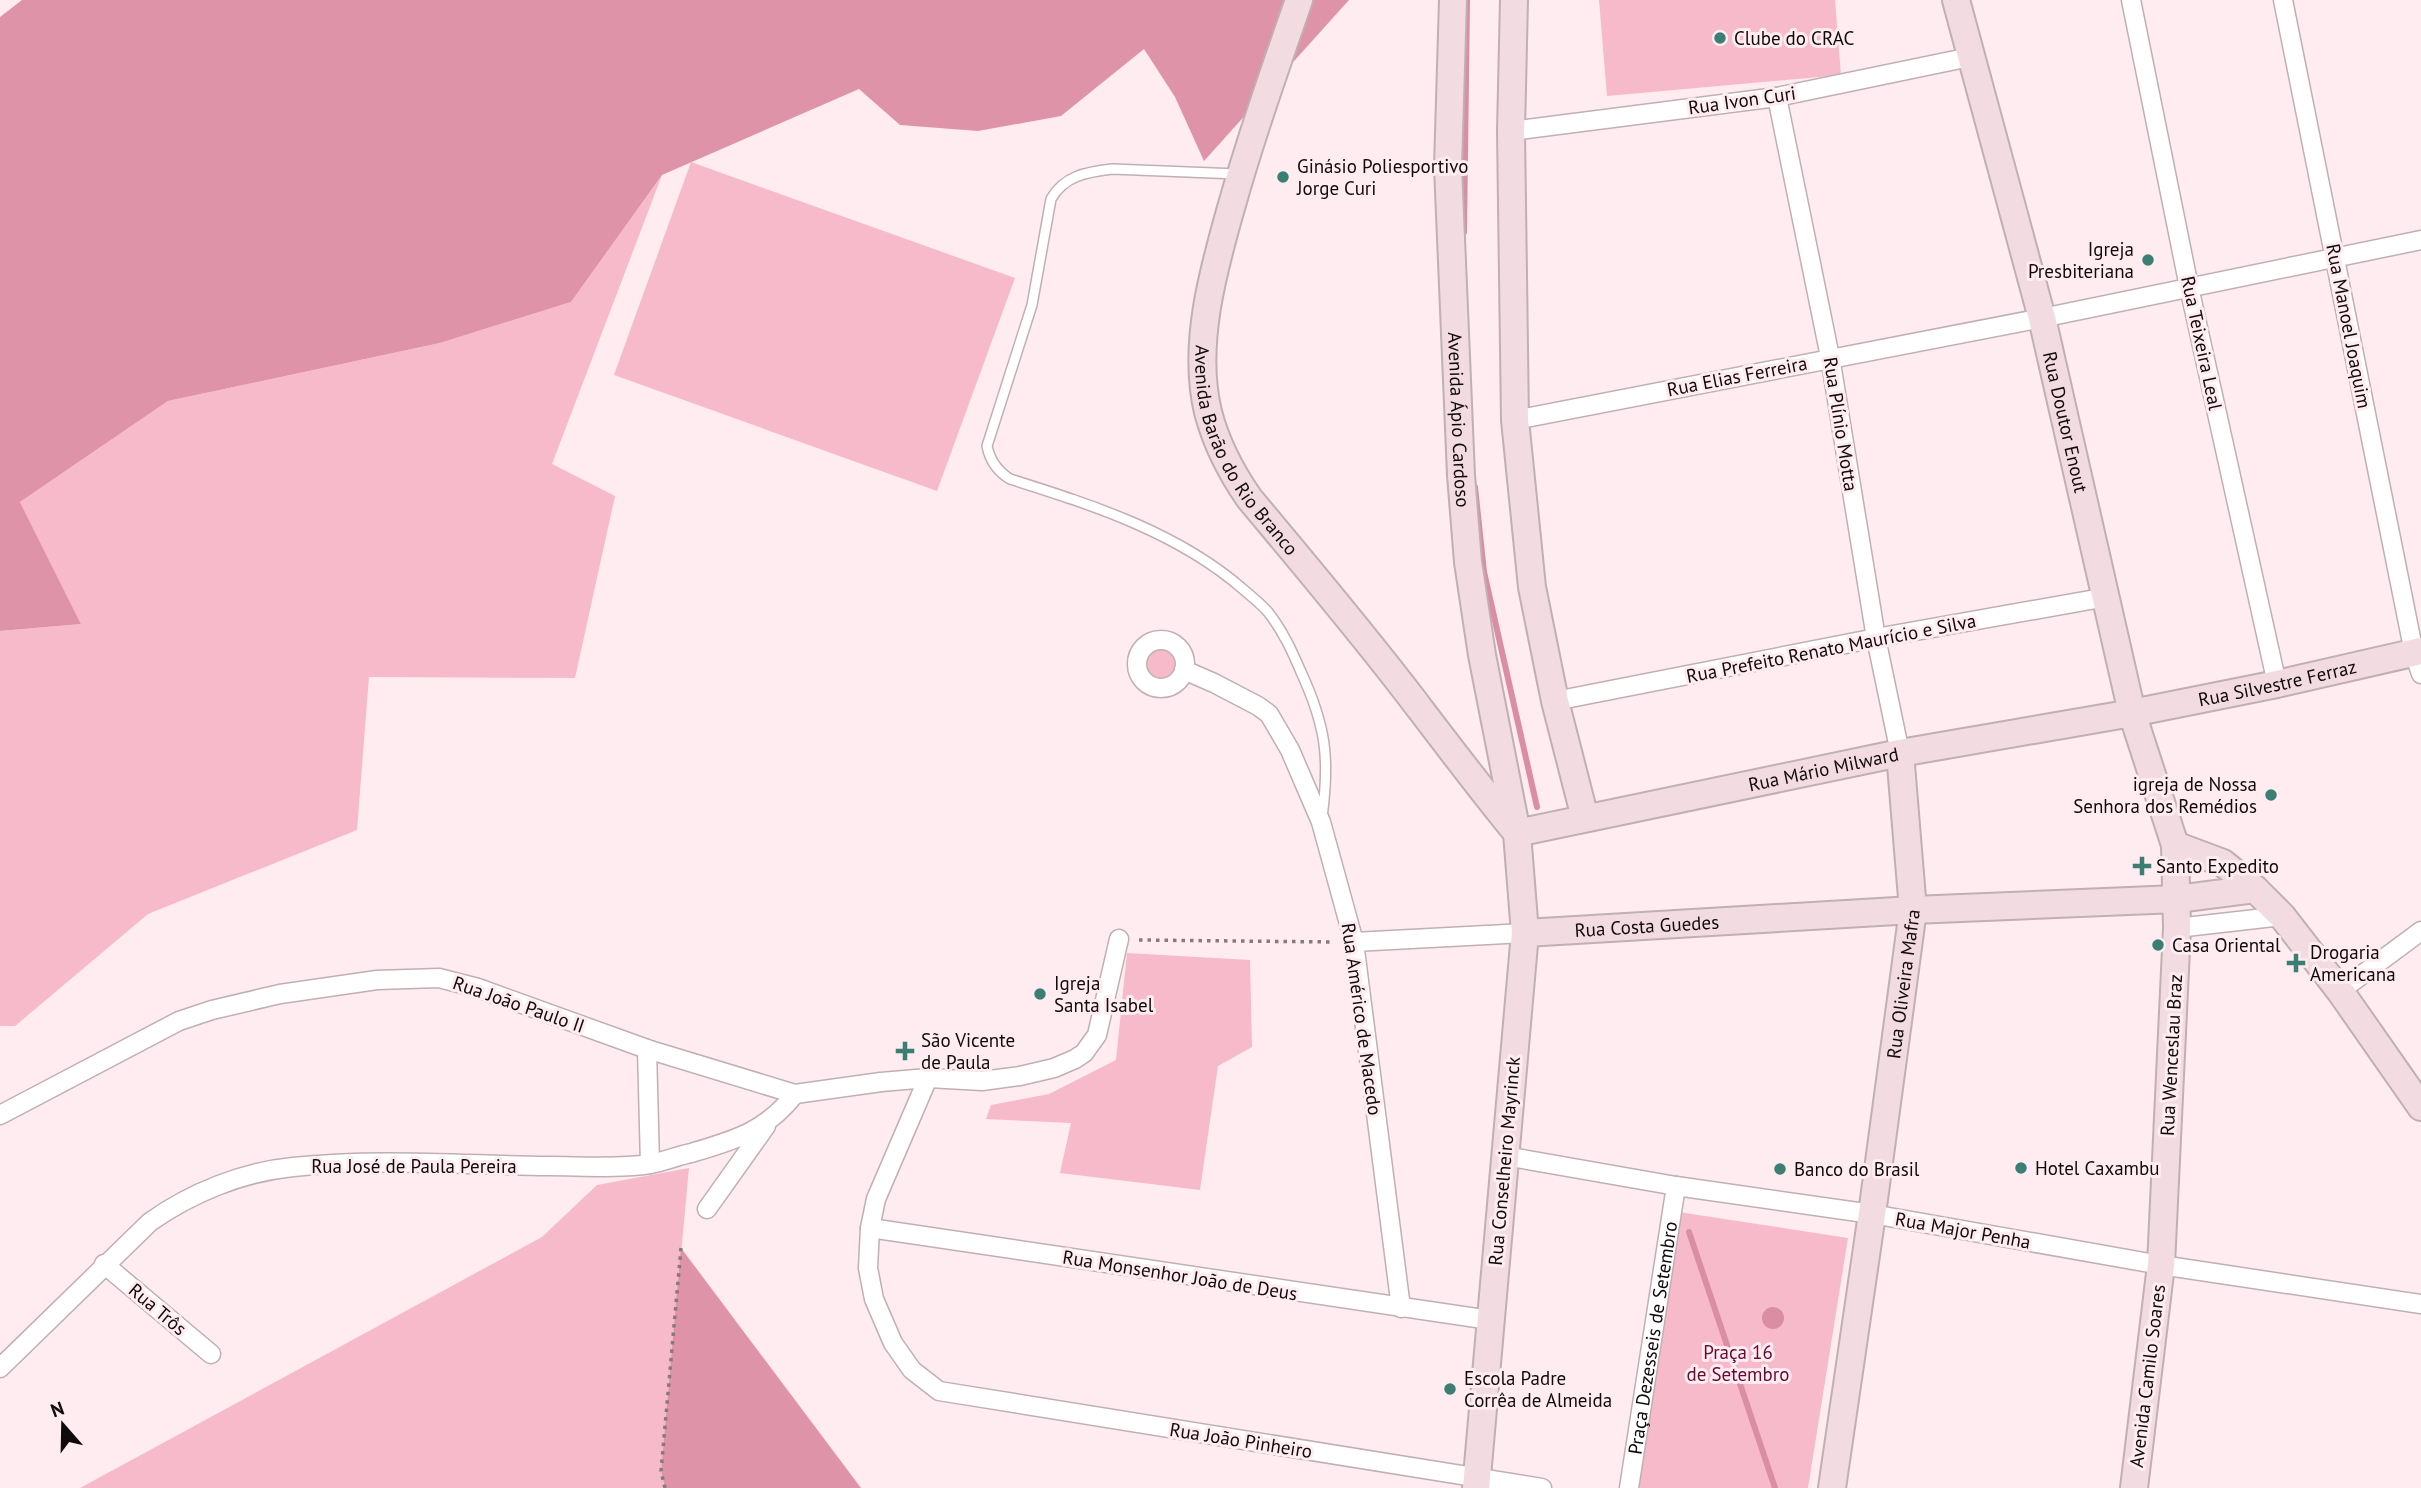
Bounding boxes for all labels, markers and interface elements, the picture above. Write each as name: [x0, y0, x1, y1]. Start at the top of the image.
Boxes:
place label: Clube do CRAC: [1734, 26, 1854, 50]
marker: Clube do CRAC: [1712, 30, 1728, 46]
street label: Rua Ivon Curi: [1687, 81, 1797, 119]
place label: Ginásio Poliesportivo Jorge Curi: [1296, 154, 1468, 200]
marker: Ginásio Poliesportivo Jorge Curi: [1275, 169, 1291, 185]
place label: Igreja Presbiteriana: [2028, 237, 2134, 283]
street label: Rua Manoel Joaquim: [2321, 242, 2377, 410]
marker: Igreja Presbiteriana: [2140, 252, 2156, 268]
street label: Rua Teixeira Leal: [2176, 274, 2228, 413]
street label: Avenida Ápio Cardoso: [1443, 332, 1476, 508]
street label: Avenida Barão do Rio Branco: [1190, 345, 1304, 560]
street label: Rua Doutor Enout: [2038, 349, 2094, 495]
street label: Rua Elias Ferreira: [1665, 351, 1809, 401]
street label: Rua Plínio Motta: [1819, 355, 1863, 493]
street label: Rua Prefeito Renato Maurício e Silva: [1684, 608, 1978, 688]
street label: Rua Silvestre Ferraz: [2196, 654, 2359, 711]
street label: Rua Mário Milward: [1746, 742, 1901, 796]
place label: igreja de Nossa Senhora dos Remédios: [2073, 772, 2257, 818]
marker: igreja de Nossa Senhora dos Remédios: [2263, 787, 2279, 803]
place label: Santo Expedito: [2156, 854, 2279, 878]
marker: Santo Expedito: [2134, 858, 2150, 874]
street label: Rua Oliveira Mafra: [1881, 908, 1925, 1060]
street label: Rua Costa Guedes: [1574, 910, 1720, 942]
street label: Rua Américo de Macedo: [1337, 921, 1387, 1117]
place label: Casa Oriental: [2172, 933, 2281, 957]
marker: Casa Oriental: [2150, 937, 2166, 953]
place label: Drogaria Americana: [2310, 940, 2396, 986]
marker: Drogaria Americana: [2288, 955, 2304, 971]
street label: Rua João Paulo II: [450, 970, 588, 1038]
place label: Igreja Santa Isabel: [1054, 971, 1154, 1017]
street label: Rua Wenceslau Braz: [2155, 973, 2187, 1137]
marker: Igreja Santa Isabel: [1032, 986, 1048, 1002]
place label: São Vicente de Paula: [921, 1028, 1015, 1074]
marker: São Vicente de Paula: [895, 1041, 915, 1061]
street label: Rua Conselheiro Mayrinck: [1483, 1056, 1525, 1266]
street label: Rua José de Paula Pereira: [311, 1154, 517, 1178]
place label: Hotel Caxambu: [2035, 1156, 2160, 1180]
place label: Banco do Brasil: [1794, 1157, 1920, 1181]
marker: Hotel Caxambu: [2013, 1160, 2029, 1176]
marker: Banco do Brasil: [1772, 1161, 1788, 1177]
street label: Rua Major Penha: [1894, 1206, 2032, 1254]
street label: Praça Dezesseis de Setembro: [1622, 1220, 1682, 1456]
street label: Rua Monsenhor João de Deus: [1061, 1245, 1299, 1305]
street label: Rua Trôs: [124, 1278, 192, 1340]
street label: Avenida Camilo Soares: [2124, 1283, 2170, 1469]
park label: Praça 16 de Setembro: [1687, 1340, 1789, 1386]
place label: Escola Padre Corrêa de Almeida: [1464, 1366, 1612, 1412]
marker: Escola Padre Corrêa de Almeida: [1442, 1381, 1458, 1397]
north arrow: [28, 1390, 98, 1460]
text: N: [47, 1396, 67, 1422]
street label: Rua João Pinheiro: [1168, 1417, 1314, 1463]

